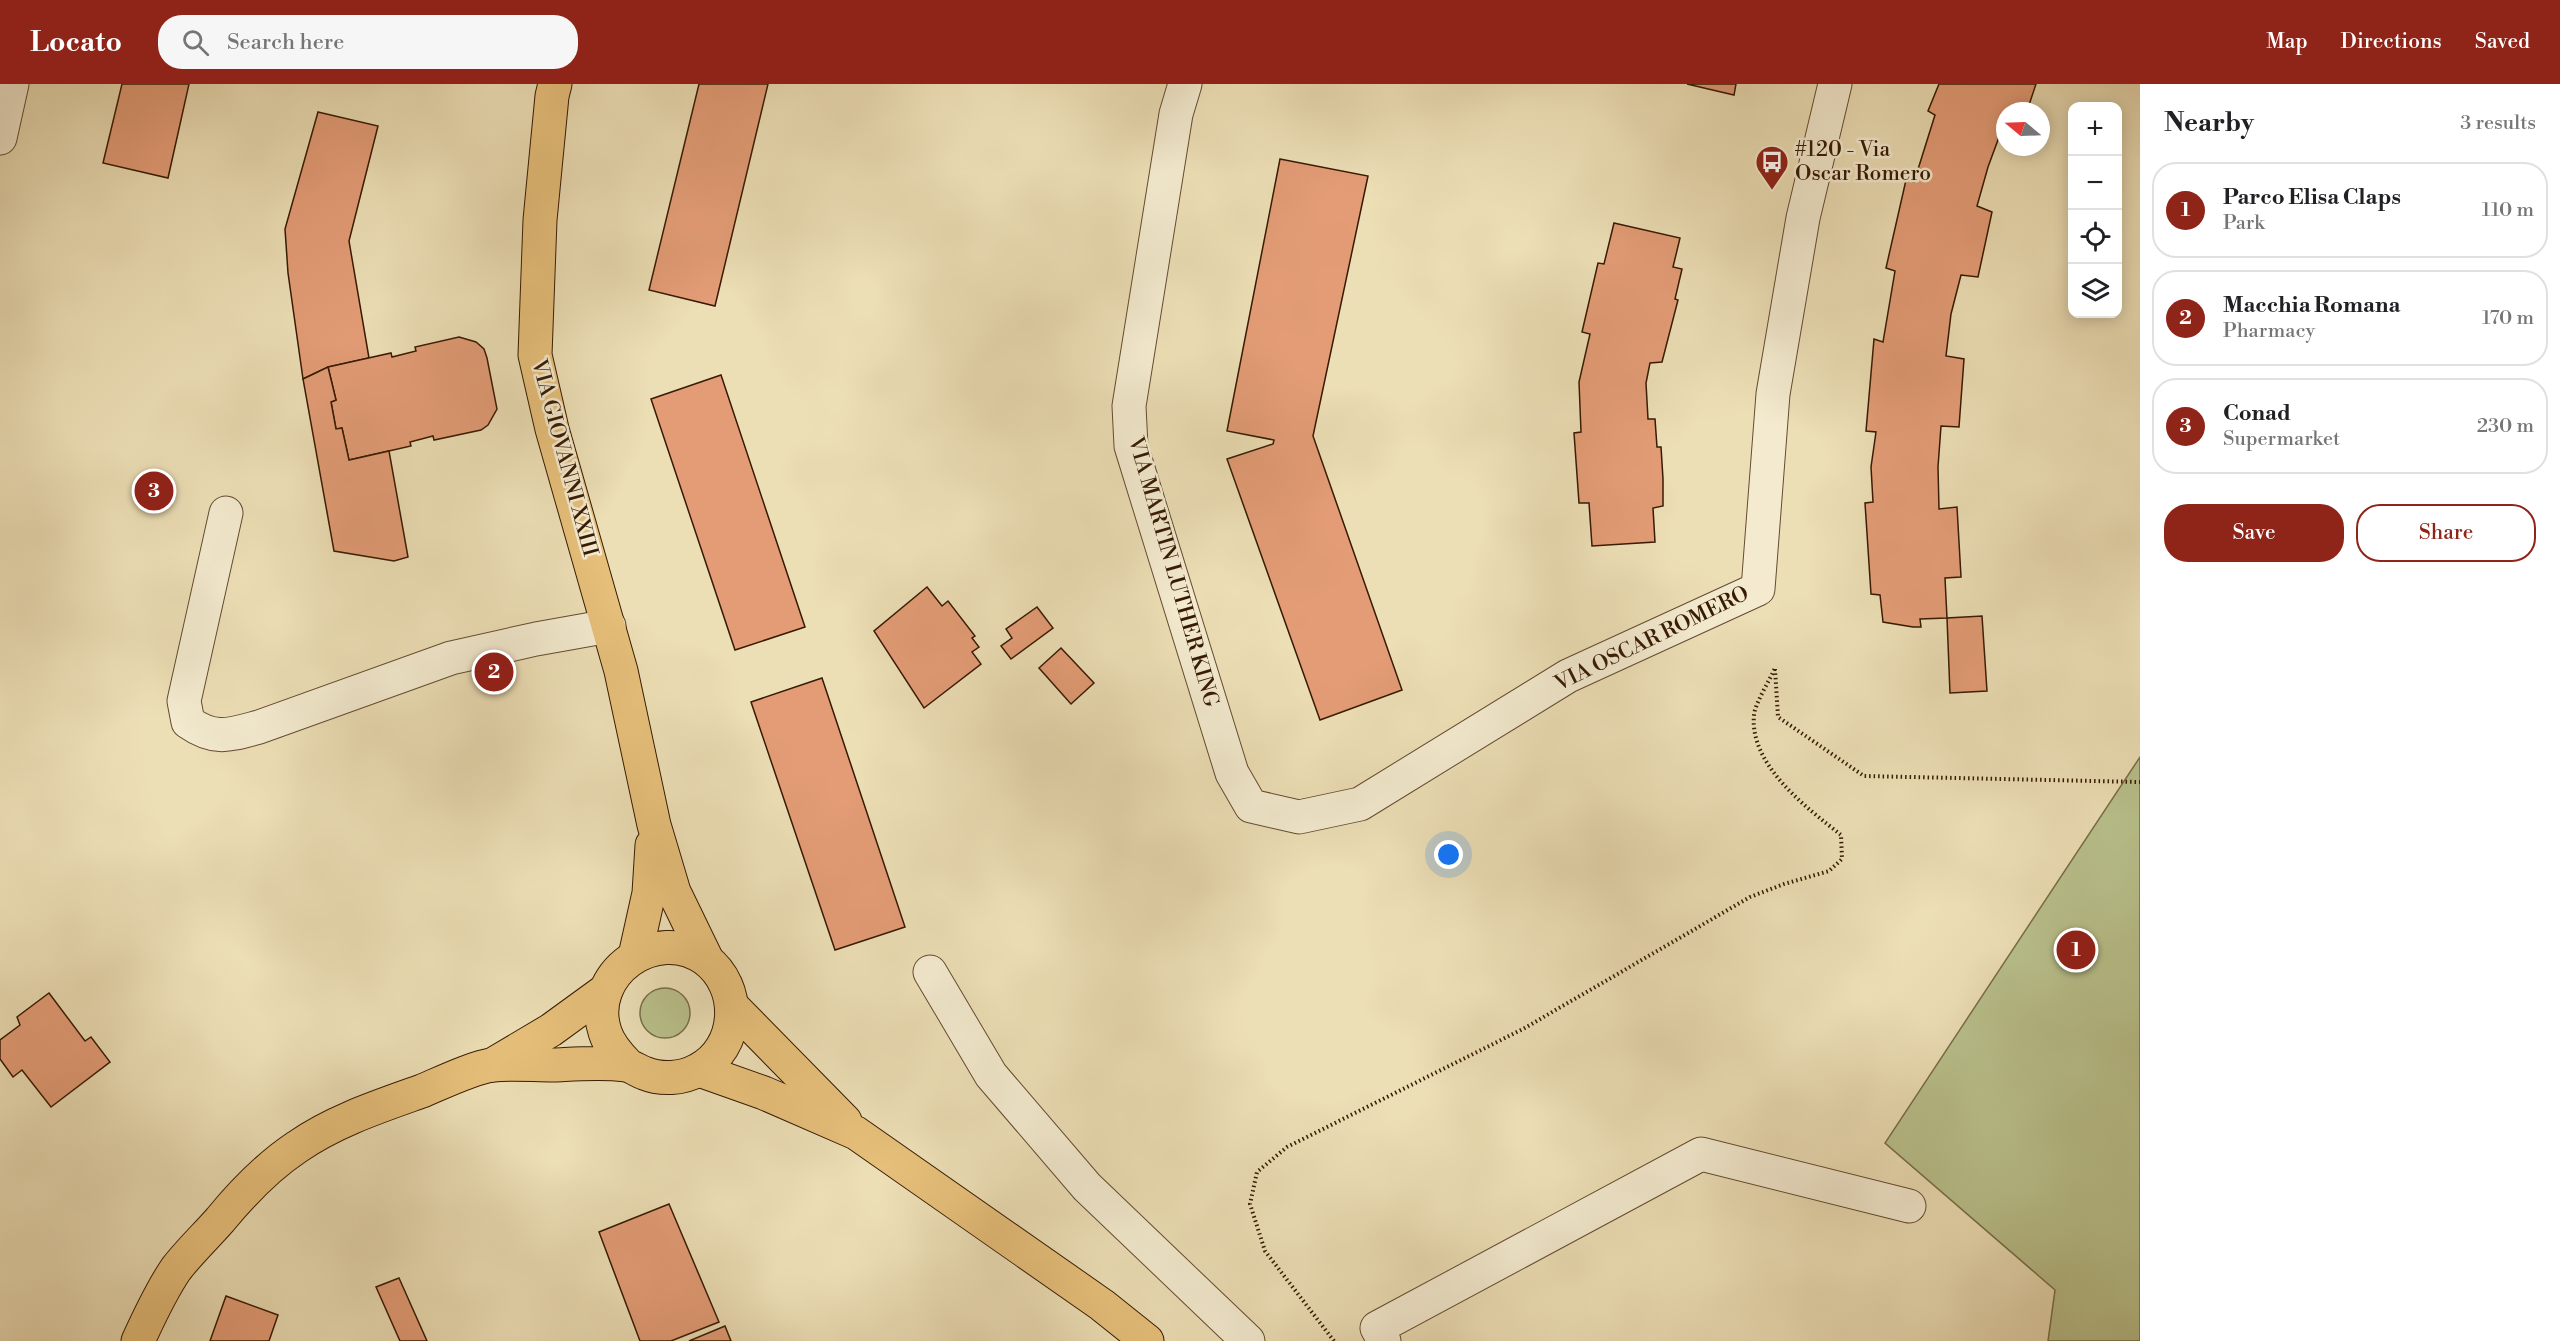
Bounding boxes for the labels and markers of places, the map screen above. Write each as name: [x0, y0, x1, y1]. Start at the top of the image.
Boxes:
place label: #120 - Via Oscar Romero: [1795, 137, 1931, 187]
bus stop icon: #120 - Via Oscar Romero: [1754, 144, 1790, 191]
pin: 3: [134, 468, 174, 514]
pin: 2: [474, 650, 514, 694]
pin: 1: [2056, 928, 2096, 972]

